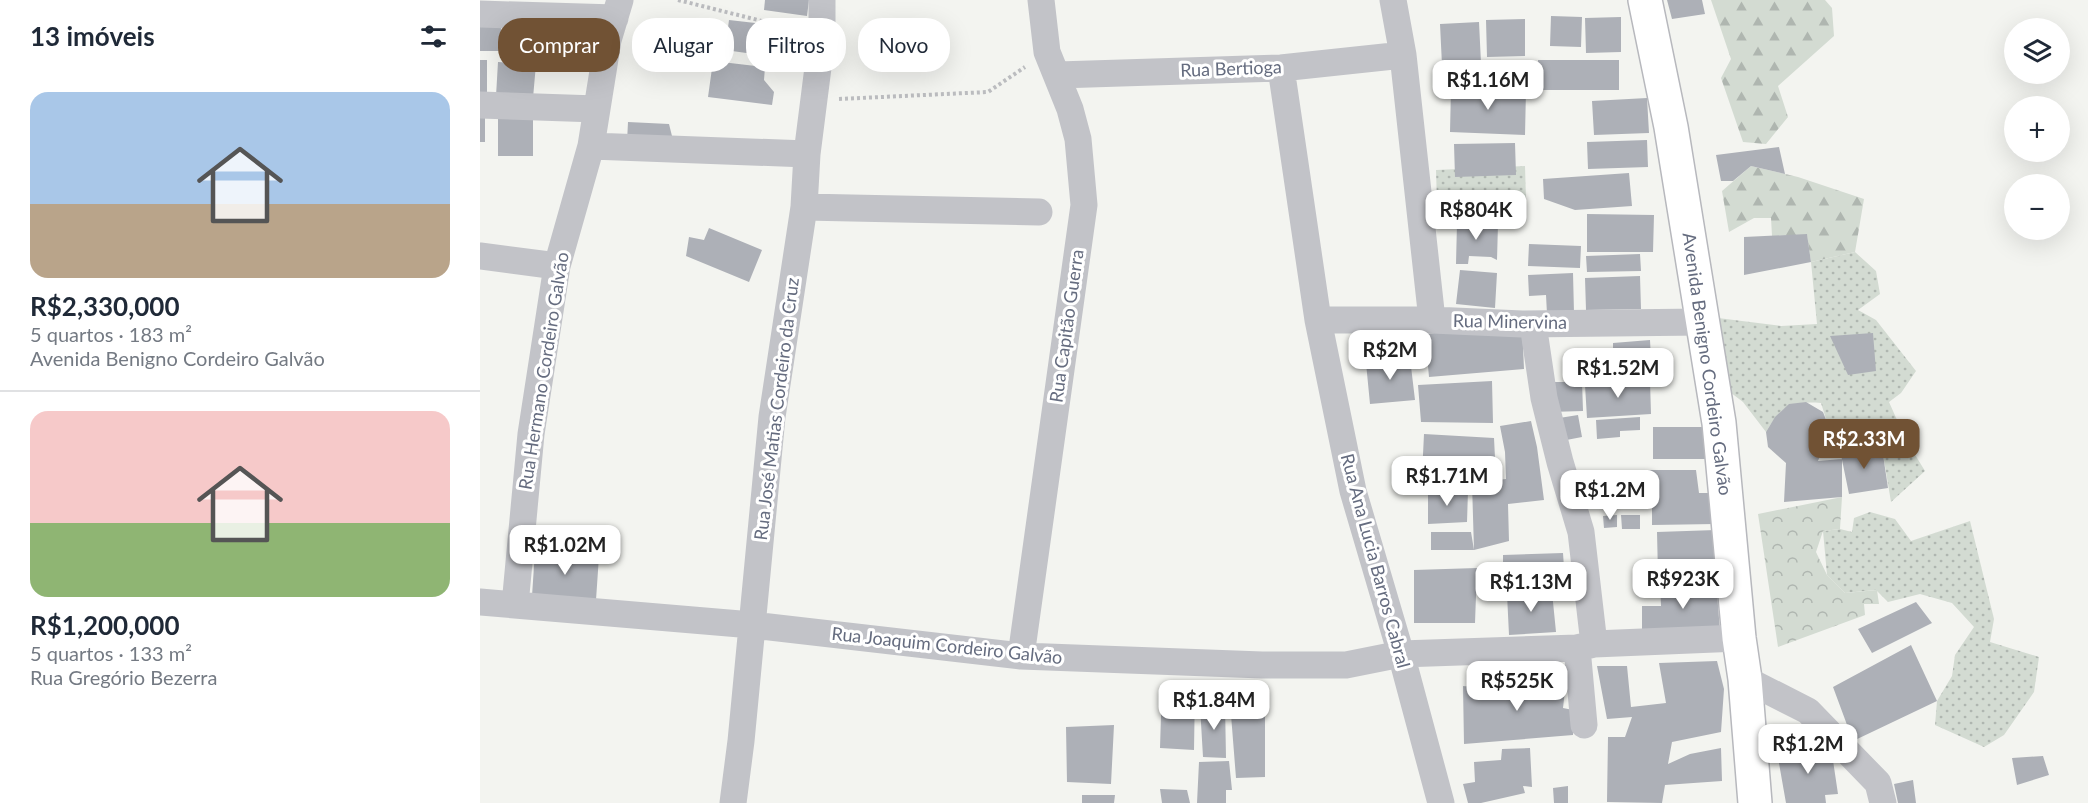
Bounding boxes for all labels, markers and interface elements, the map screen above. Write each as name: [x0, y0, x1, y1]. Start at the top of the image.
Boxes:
chip: Comprar: [498, 18, 620, 72]
chip: Alugar: [632, 18, 734, 72]
chip: Filtros: [746, 18, 846, 72]
chip: Novo: [858, 18, 950, 72]
map controls: [2004, 18, 2070, 240]
button: layers: [2004, 18, 2070, 84]
text: 13 imóveis: [30, 20, 155, 52]
icon: filters: [417, 20, 450, 53]
street label: Rua Bertioga: [1180, 55, 1282, 81]
pin: R$1.16M: [1433, 60, 1543, 111]
text: R$1.16M: [1447, 67, 1529, 91]
button: +: [2004, 96, 2070, 162]
icon: home: [186, 131, 294, 239]
button: −: [2004, 174, 2070, 240]
pin: R$804K: [1427, 190, 1525, 241]
text: R$804K: [1440, 197, 1512, 221]
street label: Avenida Benigno Cordeiro Galvão: [1679, 231, 1737, 497]
street label: Rua Capitão Guerra: [1044, 248, 1088, 404]
street label: Rua Hermano Cordeiro Galvão: [513, 250, 573, 491]
street label: Rua José Matias Cordeiro da Cruz: [749, 276, 803, 542]
text: R$2,330,000: [30, 290, 180, 322]
street label: Rua Minervina: [1453, 309, 1567, 333]
text: 5 quartos · 183 m²: [30, 322, 192, 346]
pin: R$2M: [1354, 330, 1426, 381]
text: R$2M: [1363, 337, 1417, 361]
text: Avenida Benigno Cordeiro Galvão: [30, 346, 325, 370]
pin: R$1.52M: [1563, 348, 1673, 399]
text: R$1.52M: [1577, 355, 1659, 379]
pin: R$2.33M: [1809, 419, 1919, 470]
text: R$2.33M: [1823, 426, 1905, 450]
icon: home: [186, 450, 294, 558]
street label: Rua Ana Lucia Barros Cabral: [1337, 451, 1415, 670]
pin: R$1.71M: [1392, 456, 1502, 507]
text: R$1.71M: [1406, 463, 1488, 487]
pin: R$1.2M: [1561, 470, 1659, 521]
text: R$1.2M: [1574, 477, 1646, 501]
pin: R$1.02M: [510, 525, 620, 576]
text: R$1.02M: [524, 532, 606, 556]
pin: R$923K: [1634, 559, 1732, 610]
pin: R$1.13M: [1476, 562, 1586, 613]
text: R$923K: [1647, 566, 1719, 590]
text: R$1.13M: [1490, 569, 1572, 593]
text: R$1,200,000: [30, 609, 180, 641]
street label: Rua Joaquim Cordeiro Galvão: [831, 622, 1064, 668]
text: 5 quartos · 133 m²: [30, 641, 192, 665]
pin: R$525K: [1468, 661, 1566, 712]
text: Rua Gregório Bezerra: [30, 665, 217, 689]
text: R$525K: [1481, 668, 1553, 692]
pin: R$1.84M: [1159, 680, 1269, 731]
text: R$1.84M: [1173, 687, 1255, 711]
pin: R$1.2M: [1759, 724, 1857, 775]
text: R$1.2M: [1772, 731, 1844, 755]

